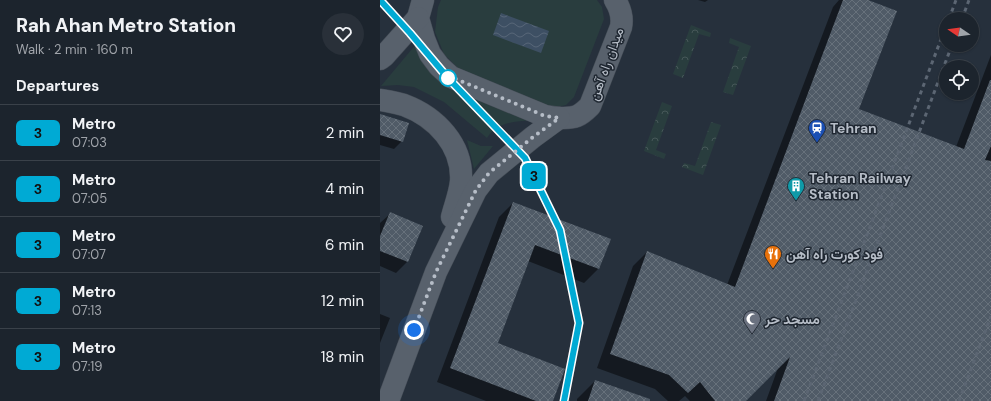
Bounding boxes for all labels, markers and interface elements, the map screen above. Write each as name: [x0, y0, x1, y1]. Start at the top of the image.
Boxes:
north arrow: [939, 12, 979, 52]
map controls: [939, 12, 979, 100]
text: Rah Ahan Metro Station: [16, 13, 236, 38]
button: heart: [322, 13, 364, 55]
street label: میدان راه آهن: [584, 25, 628, 103]
text: Walk · 2 min · 160 m: [16, 41, 133, 58]
button: locate: [939, 60, 979, 100]
unlabelled marker: [439, 69, 457, 87]
text: Departures: [16, 76, 99, 96]
text: Metro: [72, 114, 116, 134]
station icon: Tehran: [807, 118, 827, 143]
place label: Tehran: [830, 119, 877, 137]
text: 2 min: [326, 123, 364, 143]
text: 3: [34, 124, 42, 142]
text: 07:03: [72, 134, 107, 151]
line badge: 3: [521, 163, 547, 189]
text: 3: [530, 167, 538, 185]
place label: Tehran Railway Station: [809, 169, 911, 203]
text: Metro: [72, 170, 116, 190]
building icon: Tehran Railway Station: [786, 176, 806, 201]
text: 4 min: [325, 179, 364, 199]
text: 3: [34, 180, 42, 198]
text: 07:05: [72, 190, 107, 207]
text: Metro: [72, 226, 116, 246]
text: 6 min: [325, 235, 364, 255]
text: 3: [34, 236, 42, 254]
restaurant icon: فود کورت راه آهن: [763, 244, 783, 269]
place label: فود کورت راه آهن: [786, 245, 883, 263]
text: 07:07: [72, 246, 106, 263]
text: Metro: [72, 282, 116, 302]
text: 12 min: [321, 291, 364, 311]
text: 3: [34, 292, 42, 310]
text: 07:13: [72, 302, 102, 319]
mosque icon: مسجد حر: [742, 309, 762, 334]
place label: مسجد حر: [764, 310, 820, 328]
your location: [404, 320, 424, 340]
text: Metro: [72, 338, 116, 358]
text: 18 min: [321, 347, 364, 367]
text: 3: [34, 348, 42, 366]
text: 07:19: [72, 358, 103, 375]

